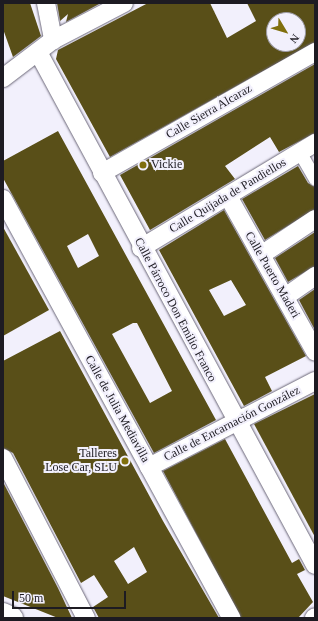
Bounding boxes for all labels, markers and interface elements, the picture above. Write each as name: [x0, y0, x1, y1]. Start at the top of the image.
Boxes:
north arrow: [266, 12, 306, 52]
text: N: [287, 32, 302, 46]
street label: Calle Sierra Alcaraz: [163, 81, 255, 143]
street label: Calle Quijada de Pandiellos: [167, 155, 289, 237]
place label: Vickie: [151, 158, 182, 172]
marker: Vickie: [138, 160, 148, 170]
street label: Calle Puerto Maderi: [241, 229, 303, 321]
street label: Calle Párroco Don Emilio Franco: [131, 235, 219, 385]
street label: Calle de Julia Mediavilla: [82, 353, 152, 465]
street label: Calle de Encarnación González: [161, 383, 303, 465]
place label: Talleres Lose Car, SLU: [45, 447, 117, 475]
marker: Talleres Lose Car, SLU: [120, 456, 130, 466]
scale bar: [14, 583, 128, 609]
text: 50 m: [19, 591, 43, 605]

